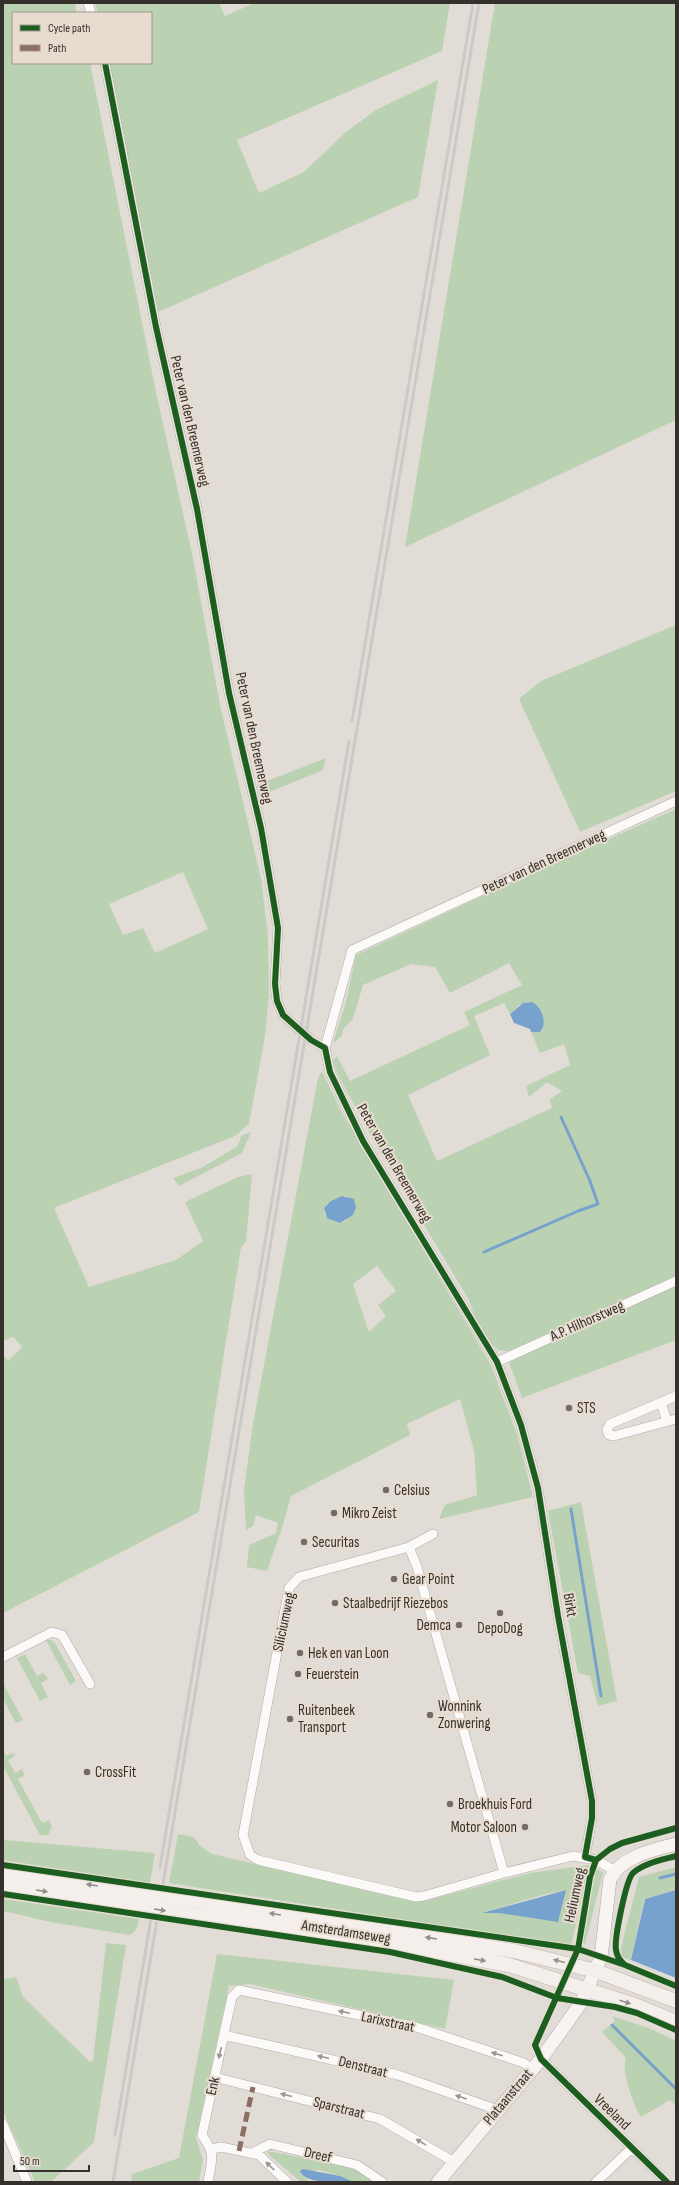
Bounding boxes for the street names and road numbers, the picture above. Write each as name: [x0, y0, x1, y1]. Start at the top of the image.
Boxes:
street label: Peter van den Breemerweg: [166, 354, 214, 488]
street label: Peter van den Breemerweg: [231, 670, 277, 806]
street label: Peter van den Breemerweg: [479, 825, 609, 899]
street label: Peter van den Breemerweg: [352, 1100, 436, 1226]
street label: A.P. Hilhorstweg: [546, 1296, 627, 1346]
street label: Siliciumweg: [268, 1591, 300, 1653]
street label: Birkt: [559, 1591, 582, 1619]
street label: Heliumweg: [560, 1866, 590, 1924]
street label: Amsterdamseweg: [299, 1915, 392, 1948]
street label: Larixstraat: [360, 2007, 417, 2037]
street label: Denstraat: [336, 2052, 390, 2082]
street label: Plataanstraat: [479, 2065, 537, 2129]
street label: Enk: [202, 2075, 224, 2097]
street label: Vreeland: [590, 2090, 634, 2134]
street label: Sparstraat: [311, 2092, 367, 2124]
street label: Dreef: [302, 2143, 334, 2168]

